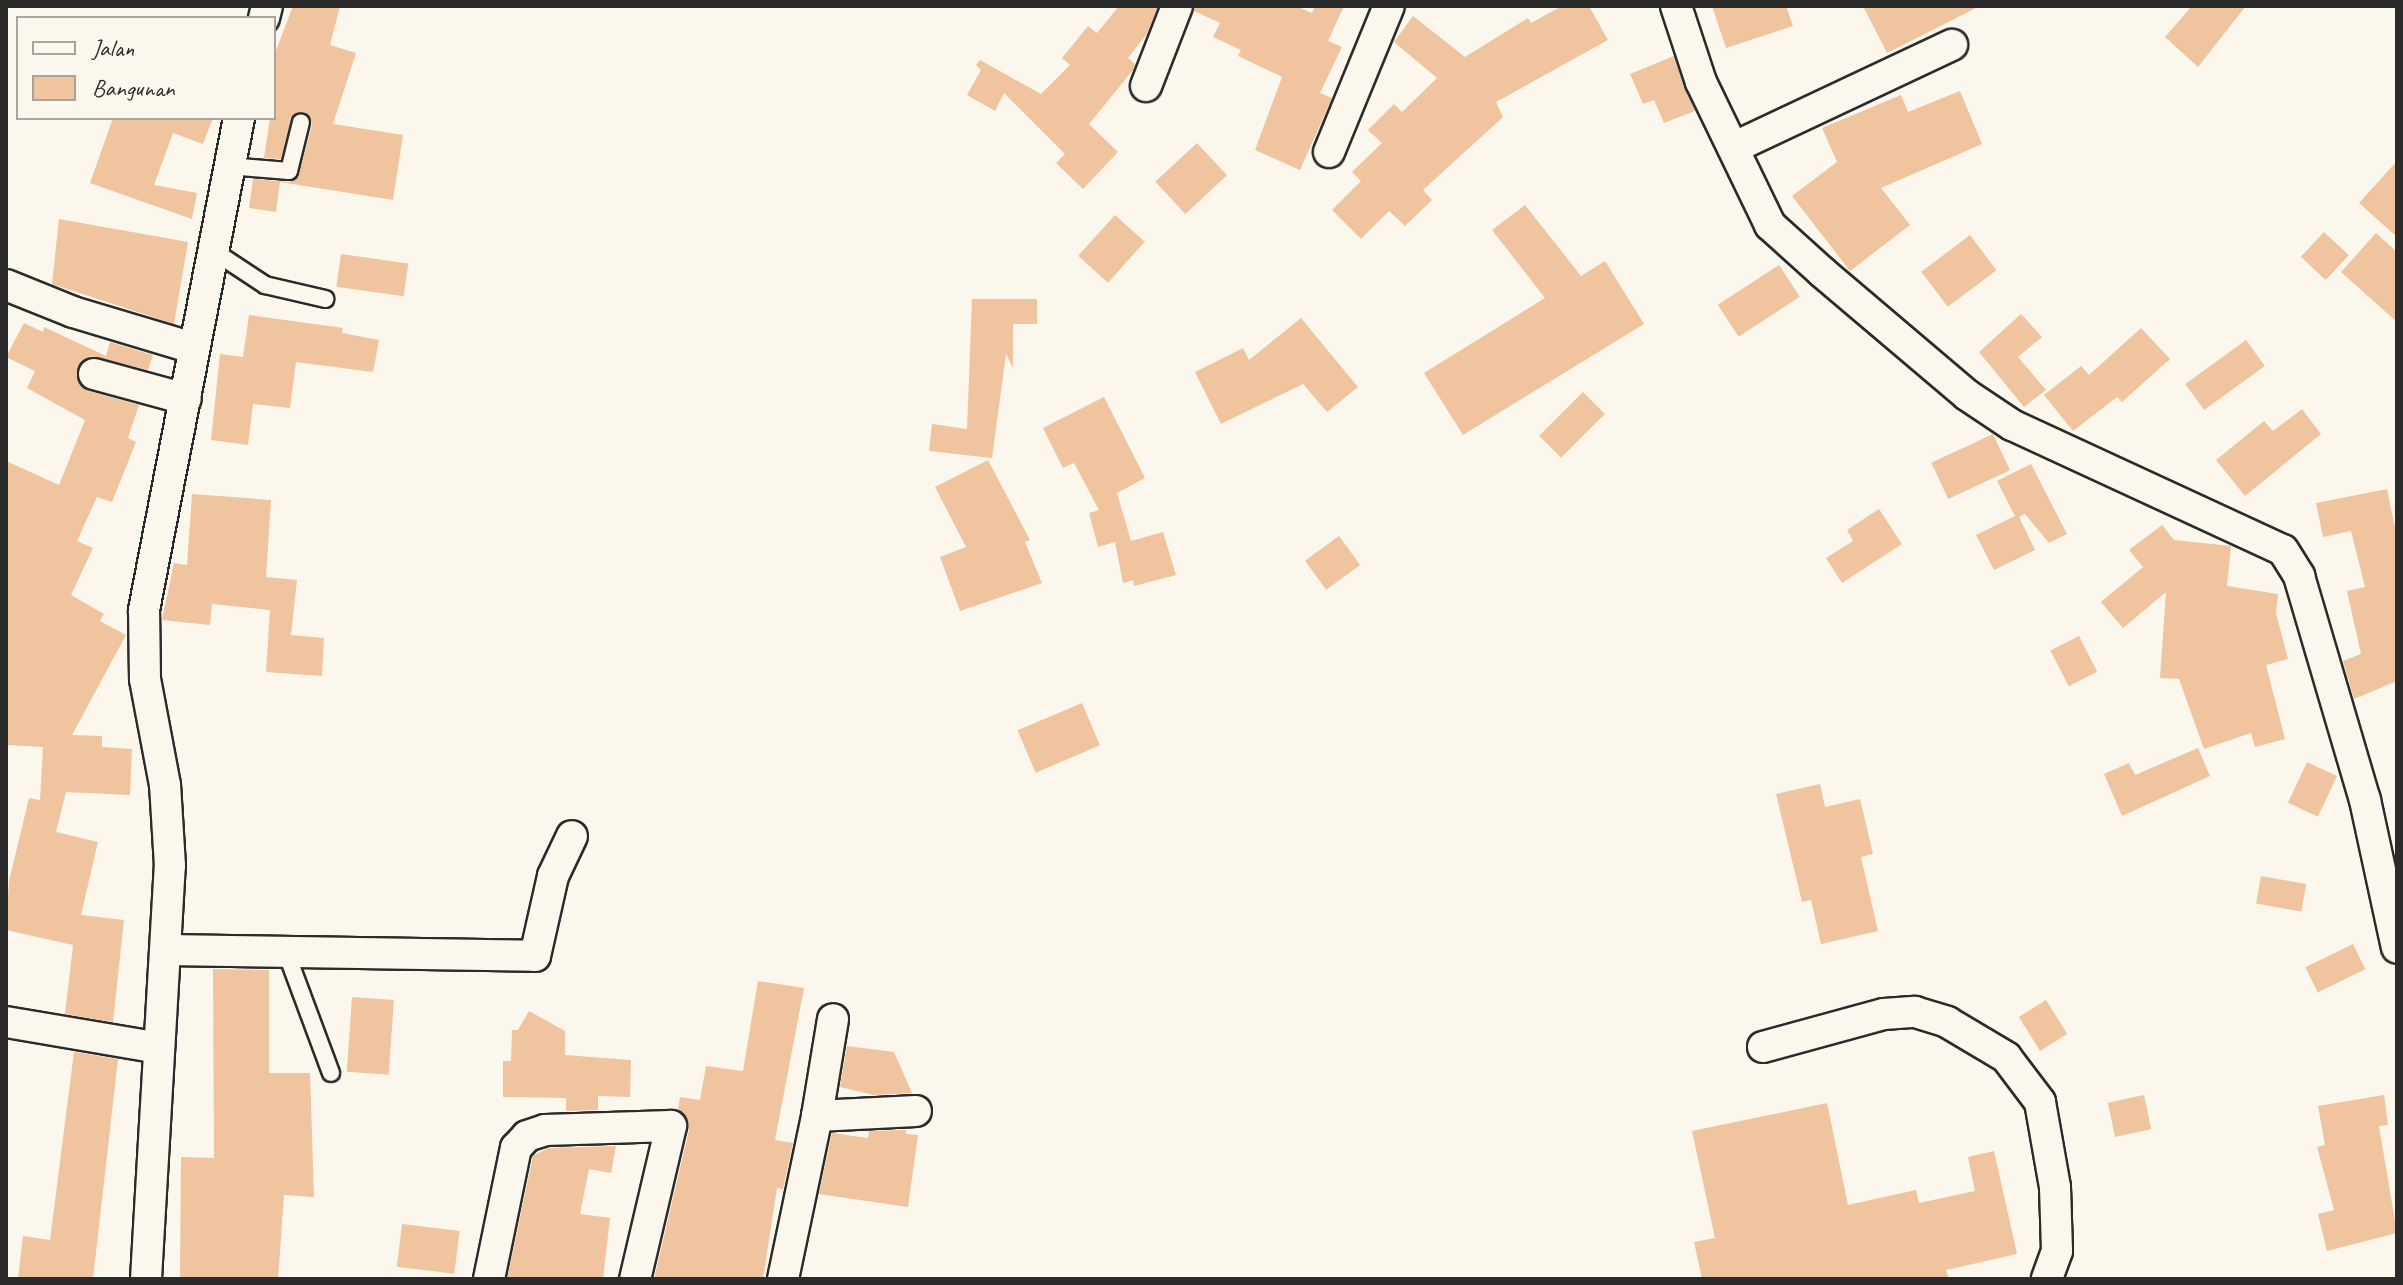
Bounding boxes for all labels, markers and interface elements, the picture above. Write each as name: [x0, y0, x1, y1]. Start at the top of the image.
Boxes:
legend: [16, 16, 276, 120]
text: Jalan: [92, 33, 134, 63]
text: Bangunan: [92, 73, 175, 103]

